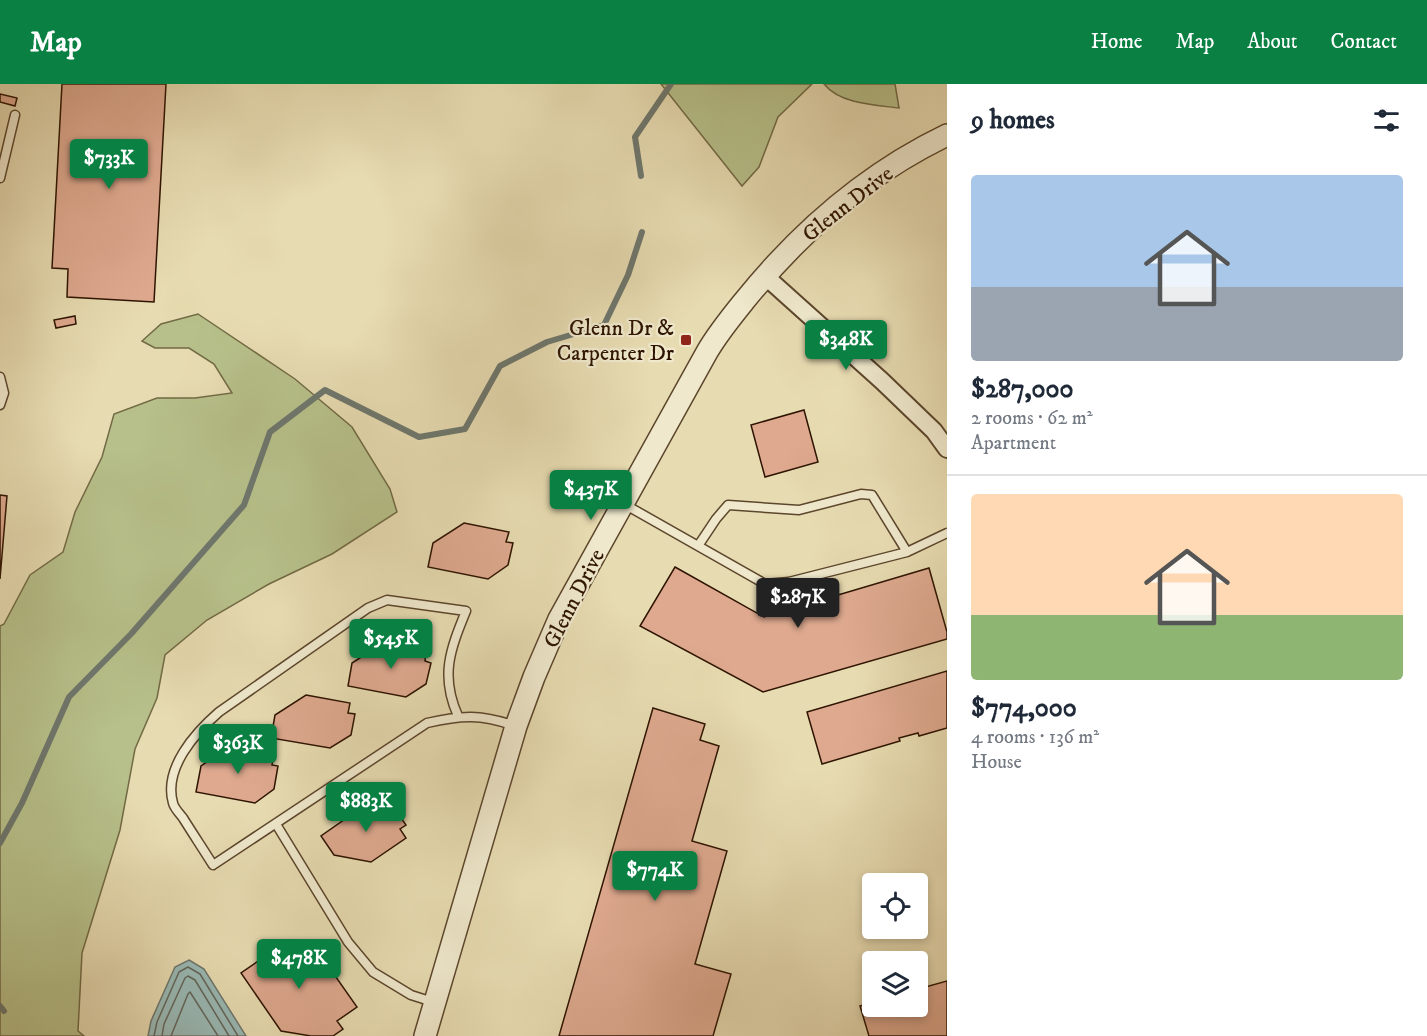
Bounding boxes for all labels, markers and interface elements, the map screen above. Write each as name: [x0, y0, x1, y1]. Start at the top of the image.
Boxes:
text: Map: [30, 25, 82, 60]
text: Home: [1091, 29, 1143, 55]
text: Map: [1176, 29, 1214, 55]
text: About: [1247, 29, 1298, 55]
text: Contact: [1331, 29, 1397, 55]
text: 9 homes: [971, 104, 1055, 137]
icon: filters: [1370, 104, 1403, 137]
pin: $733K: [67, 139, 151, 190]
text: $733K: [84, 146, 134, 171]
street label: Glenn Drive: [797, 160, 899, 248]
icon: home: [1133, 214, 1241, 322]
place label: Glenn Dr & Carpenter Dr: [557, 315, 675, 367]
pin: $348K: [804, 320, 888, 371]
text: $348K: [819, 327, 873, 352]
marker: Glenn Dr & Carpenter Dr: [679, 333, 693, 347]
text: $287,000: [971, 373, 1073, 406]
text: 2 rooms · 62 m²: [971, 406, 1093, 431]
text: Apartment: [971, 431, 1056, 456]
pin: $437K: [549, 470, 633, 521]
text: $437K: [564, 477, 618, 502]
icon: home: [1133, 533, 1241, 641]
street label: Glenn Drive: [538, 545, 611, 653]
pin: $287K: [756, 578, 840, 629]
text: $287K: [770, 585, 826, 610]
pin: $545K: [349, 619, 433, 670]
text: $545K: [363, 626, 419, 651]
text: $774,000: [971, 692, 1077, 725]
pin: $363K: [196, 724, 280, 775]
text: 4 rooms · 136 m²: [971, 725, 1099, 750]
text: $363K: [213, 731, 263, 756]
text: House: [971, 750, 1022, 775]
pin: $883K: [324, 782, 408, 833]
text: $883K: [340, 789, 392, 814]
pin: $774K: [613, 851, 697, 902]
text: $774K: [626, 858, 684, 883]
map controls: [862, 873, 928, 1017]
button: locate: [862, 873, 928, 939]
pin: $478K: [257, 939, 341, 990]
text: $478K: [271, 946, 327, 971]
button: layers: [862, 951, 928, 1017]

